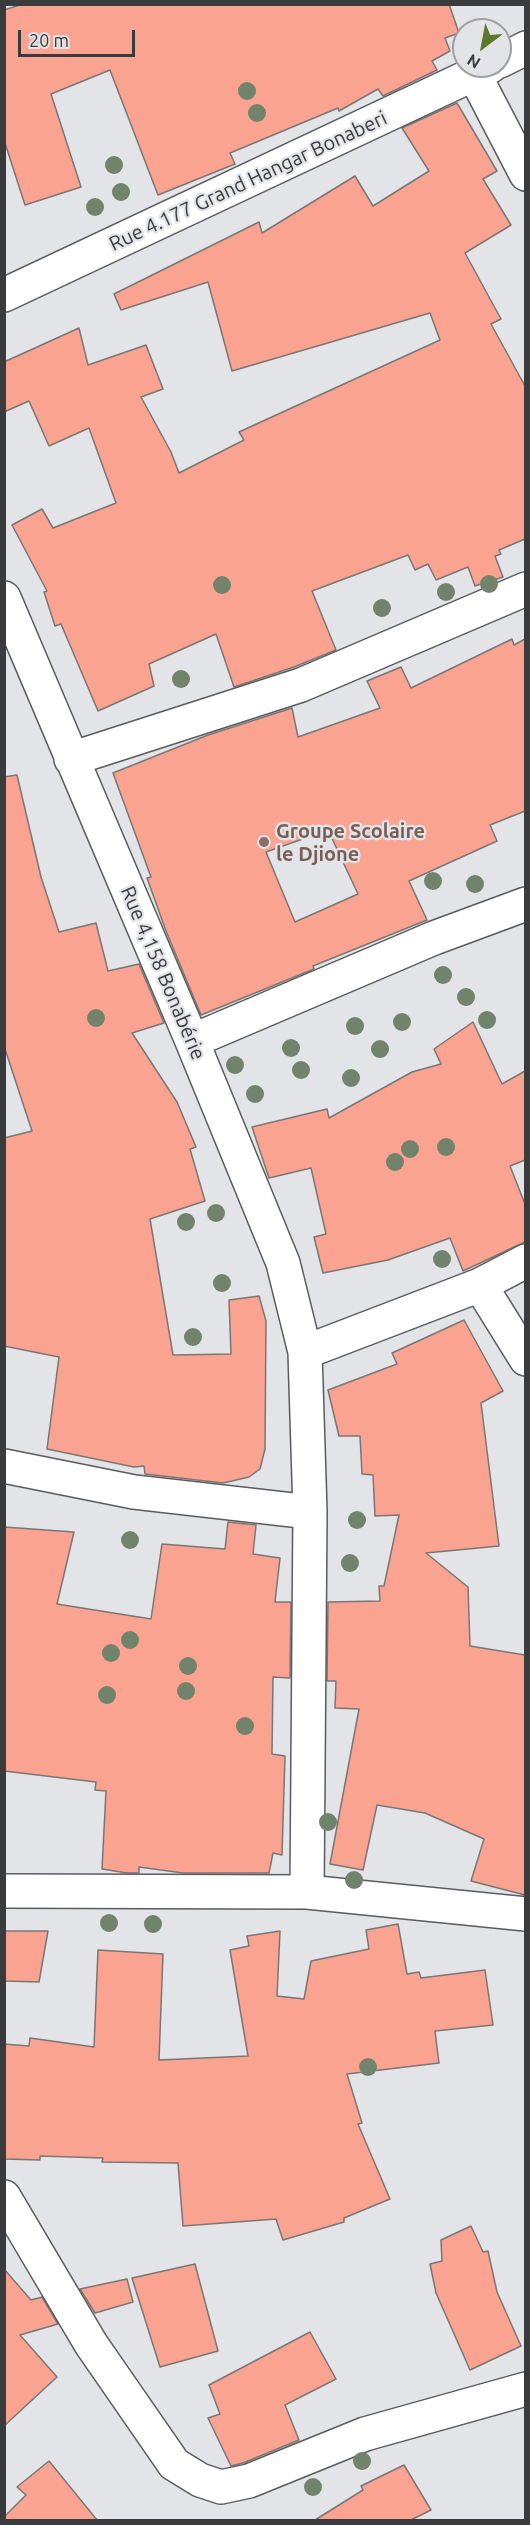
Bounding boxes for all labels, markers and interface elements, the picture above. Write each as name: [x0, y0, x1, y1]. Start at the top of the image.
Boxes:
scale bar: [21, 18, 138, 56]
north arrow: [452, 18, 512, 78]
text: 20 m: [29, 30, 69, 50]
text: N: [464, 51, 483, 72]
street label: Rue 4.177 Grand Hangar Bonaberi: [105, 106, 391, 256]
place label: Groupe Scolaire le Djione: [276, 819, 425, 866]
marker: Groupe Scolaire le Djione: [257, 835, 271, 849]
street label: Rue 4,158 Bonabérie: [116, 883, 210, 1063]

